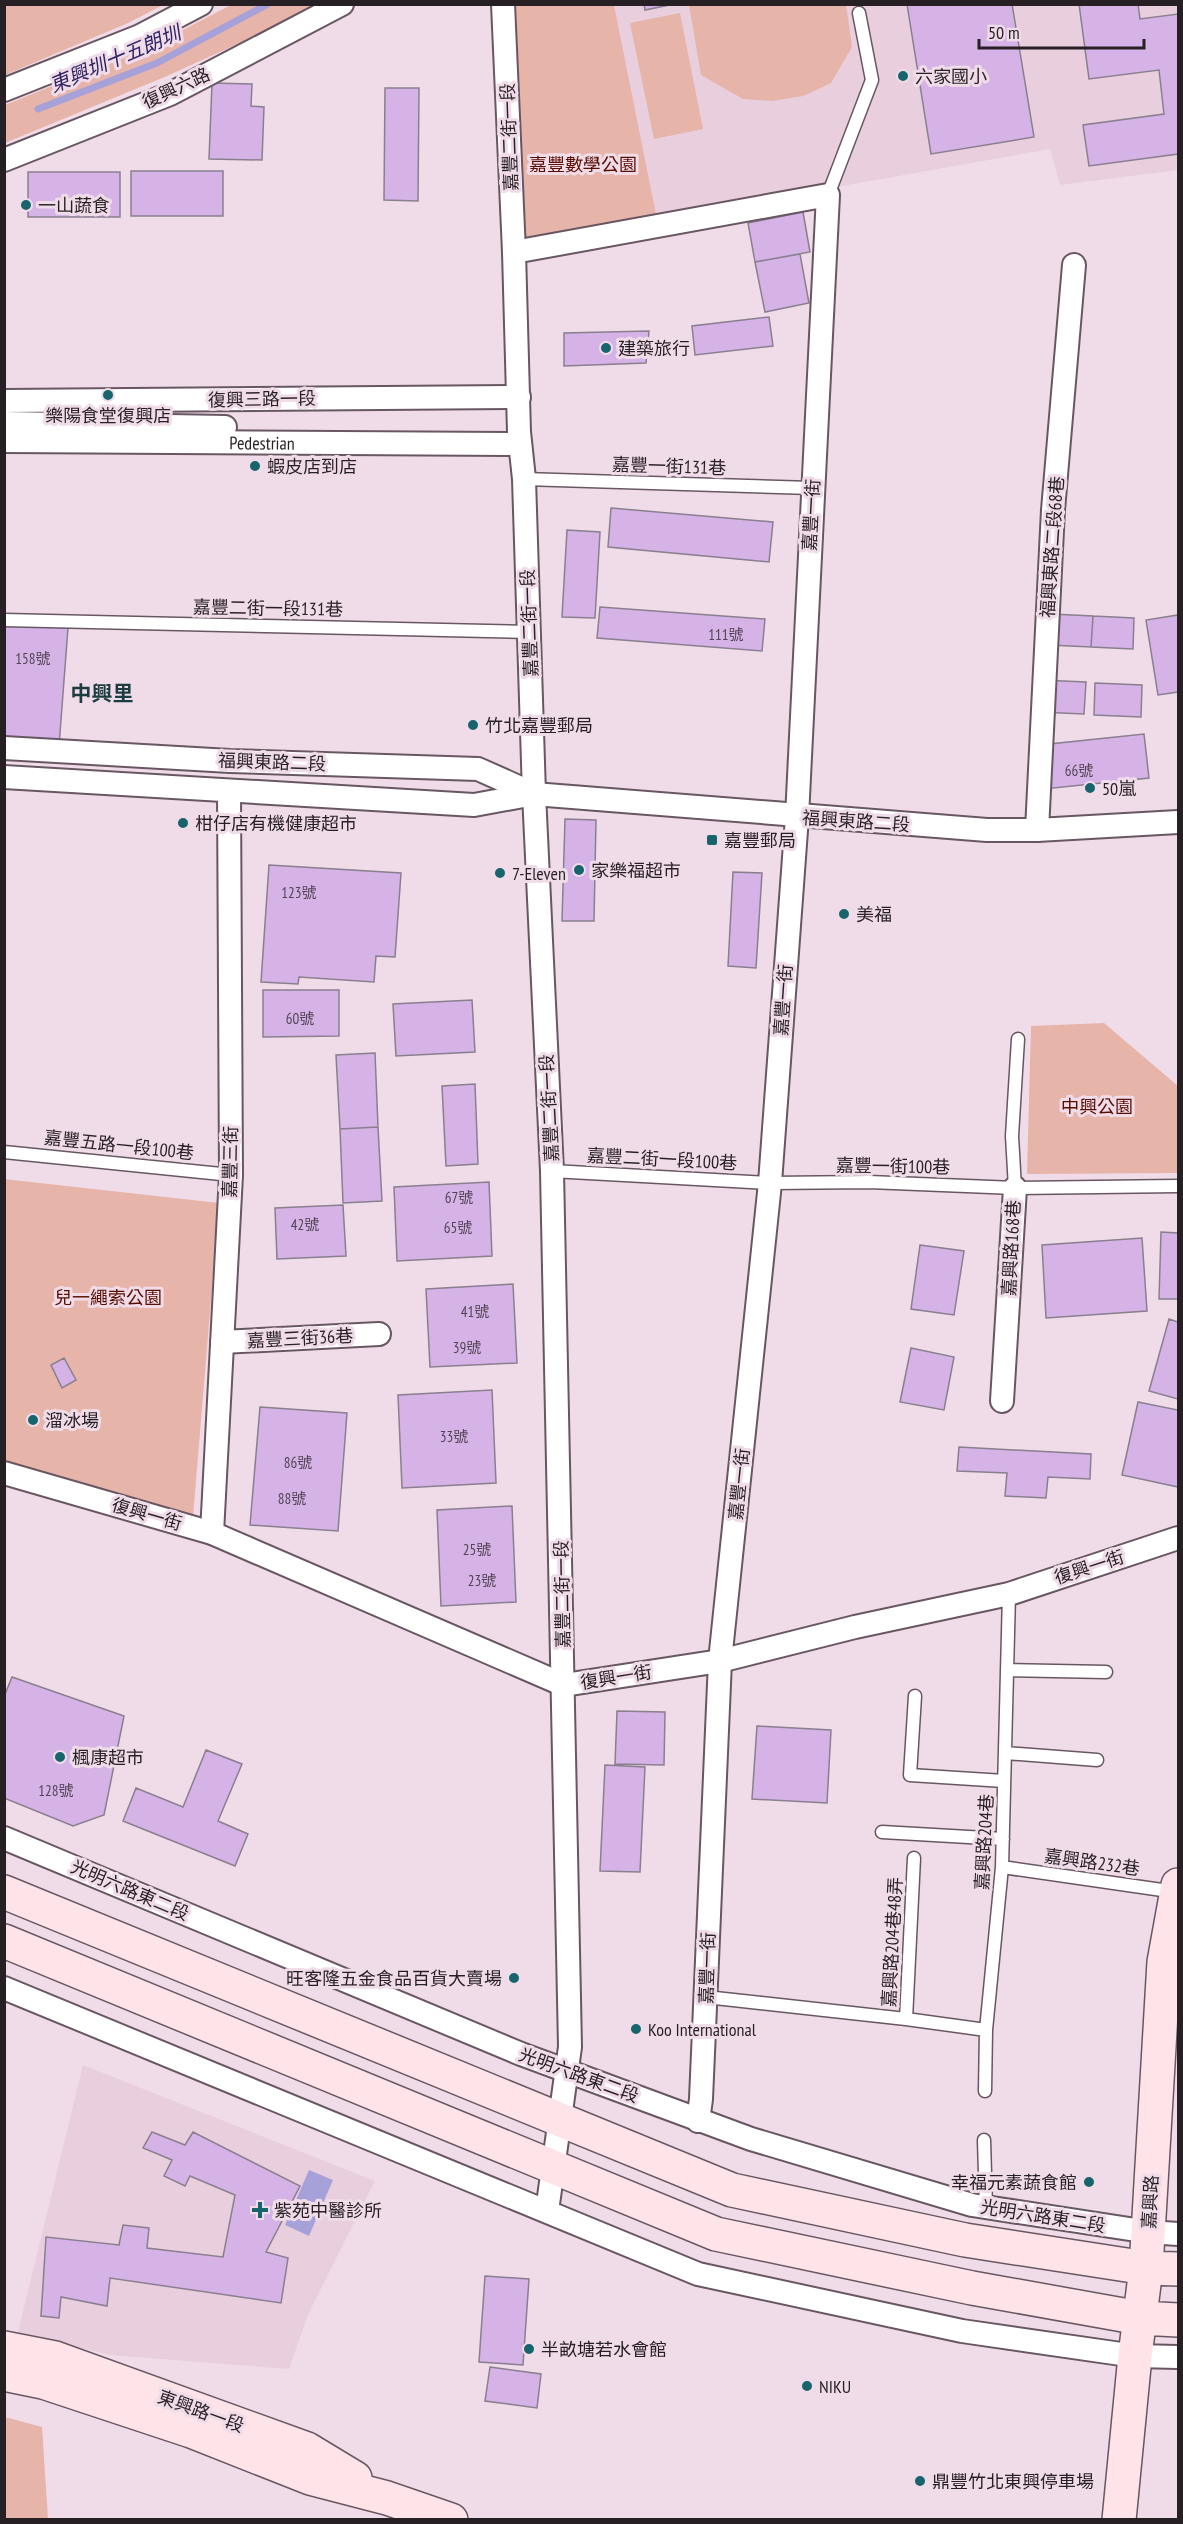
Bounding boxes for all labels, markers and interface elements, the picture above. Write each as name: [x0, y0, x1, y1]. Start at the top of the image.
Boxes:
scale bar: [979, 12, 1144, 50]
water label: 東興圳十五朗圳: [45, 19, 187, 98]
text: 50 m: [988, 21, 1020, 44]
street label: 復興六路: [139, 62, 213, 114]
place label: 六家國小: [915, 65, 987, 88]
marker: 六家國小: [896, 69, 910, 83]
street label: 嘉豐二街一段: [496, 83, 522, 191]
park label: 嘉豐數學公園: [529, 153, 637, 176]
place label: 一山蔬食: [38, 194, 110, 217]
marker: 一山蔬食: [19, 198, 33, 212]
place label: 建築旅行: [618, 337, 690, 360]
marker: 建築旅行: [599, 341, 613, 355]
street label: 復興三路一段: [208, 387, 316, 411]
marker: 樂陽食堂復興店: [101, 388, 115, 402]
place label: 樂陽食堂復興店: [45, 404, 171, 427]
street label: Pedestrian: [229, 431, 295, 454]
street label: 嘉豐一街131巷: [611, 453, 727, 479]
place label: 蝦皮店到店: [267, 455, 357, 478]
marker: 蝦皮店到店: [248, 459, 262, 473]
street label: 福興東路二段68巷: [1036, 475, 1068, 619]
street label: 嘉豐一街: [798, 478, 824, 552]
street label: 嘉豐二街一段: [516, 569, 542, 677]
street label: 嘉豐二街一段131巷: [193, 595, 343, 621]
house number: 111號: [708, 625, 744, 644]
house number: 158號: [15, 649, 51, 668]
district label: 中興里: [71, 680, 134, 707]
place label: 竹北嘉豐郵局: [485, 714, 593, 737]
marker: 竹北嘉豐郵局: [466, 718, 480, 732]
street label: 福興東路二段: [218, 749, 326, 775]
house number: 66號: [1065, 761, 1093, 780]
place label: 50嵐: [1102, 777, 1136, 800]
marker: 50嵐: [1083, 781, 1097, 795]
street label: 福興東路二段: [801, 806, 911, 836]
place label: 柑仔店有機健康超市: [195, 812, 357, 835]
marker: 柑仔店有機健康超市: [176, 816, 190, 830]
place label: 嘉豐郵局: [724, 829, 796, 852]
marker: 嘉豐郵局: [705, 833, 719, 847]
place label: 家樂福超市: [591, 859, 681, 882]
place label: 7-Eleven: [512, 862, 566, 885]
marker: 家樂福超市: [572, 863, 586, 877]
marker: 7-Eleven: [493, 866, 507, 880]
house number: 123號: [281, 883, 317, 902]
place label: 美福: [856, 903, 892, 926]
marker: 美福: [837, 907, 851, 921]
street label: 嘉豐一街: [769, 963, 797, 1037]
house number: 60號: [286, 1009, 314, 1028]
street label: 嘉豐二街一段: [535, 1053, 563, 1163]
park label: 中興公園: [1061, 1095, 1133, 1118]
street label: 嘉豐五路一段100巷: [43, 1126, 195, 1164]
street label: 嘉豐三街: [218, 1126, 242, 1198]
street label: 嘉豐二街一段100巷: [586, 1144, 738, 1174]
street label: 嘉豐一街100巷: [836, 1154, 950, 1178]
house number: 67號: [445, 1188, 473, 1207]
street label: 嘉興路168巷: [997, 1199, 1025, 1297]
house number: 42號: [291, 1215, 319, 1234]
house number: 65號: [444, 1218, 472, 1237]
park label: 兒一繩索公園: [54, 1286, 162, 1309]
house number: 41號: [461, 1302, 489, 1321]
street label: 嘉豐三街36巷: [246, 1324, 354, 1352]
house number: 39號: [453, 1338, 481, 1357]
place label: 溜冰場: [45, 1409, 99, 1432]
marker: 溜冰場: [26, 1413, 40, 1427]
house number: 33號: [440, 1427, 468, 1446]
street label: 嘉豐一街: [724, 1447, 754, 1521]
house number: 86號: [284, 1453, 312, 1472]
house number: 88號: [278, 1489, 306, 1508]
street label: 復興一街: [109, 1493, 185, 1535]
house number: 25號: [463, 1540, 491, 1559]
street label: 嘉豐二街一段: [550, 1540, 574, 1648]
street label: 復興一街: [1051, 1545, 1127, 1589]
house number: 23號: [468, 1571, 496, 1590]
street label: 復興一街: [579, 1660, 653, 1694]
place label: 楓康超市: [72, 1746, 144, 1769]
marker: 楓康超市: [53, 1750, 67, 1764]
house number: 128號: [38, 1781, 74, 1800]
street label: 嘉興路204巷: [970, 1793, 998, 1891]
street label: 嘉興路232巷: [1043, 1844, 1141, 1880]
street label: 光明六路東二段: [68, 1855, 192, 1925]
street label: 嘉興路204巷48弄: [877, 1876, 907, 2008]
street label: 嘉豐一街: [694, 1932, 720, 2004]
place label: 旺客隆五金食品百貨大賣場: [286, 1967, 502, 1990]
marker: 旺客隆五金食品百貨大賣場: [507, 1971, 521, 1985]
place label: Koo International: [648, 2018, 757, 2041]
marker: Koo International: [629, 2022, 643, 2036]
street label: 光明六路東二段: [516, 2043, 642, 2107]
place label: 幸福元素蔬食館: [951, 2171, 1077, 2194]
street label: 嘉興路: [1137, 2174, 1163, 2230]
marker: 幸福元素蔬食館: [1082, 2175, 1096, 2189]
street label: 光明六路東二段: [979, 2195, 1107, 2237]
place label: 紫苑中醫診所: [274, 2199, 382, 2222]
marker: 紫苑中醫診所: [251, 2201, 269, 2219]
place label: 半畝塘若水會館: [541, 2338, 667, 2361]
marker: 半畝塘若水會館: [522, 2342, 536, 2356]
place label: NIKU: [819, 2375, 851, 2398]
marker: NIKU: [800, 2379, 814, 2393]
street label: 東興路一段: [155, 2385, 247, 2437]
place label: 鼎豐竹北東興停車場: [932, 2470, 1094, 2493]
marker: 鼎豐竹北東興停車場: [913, 2474, 927, 2488]

